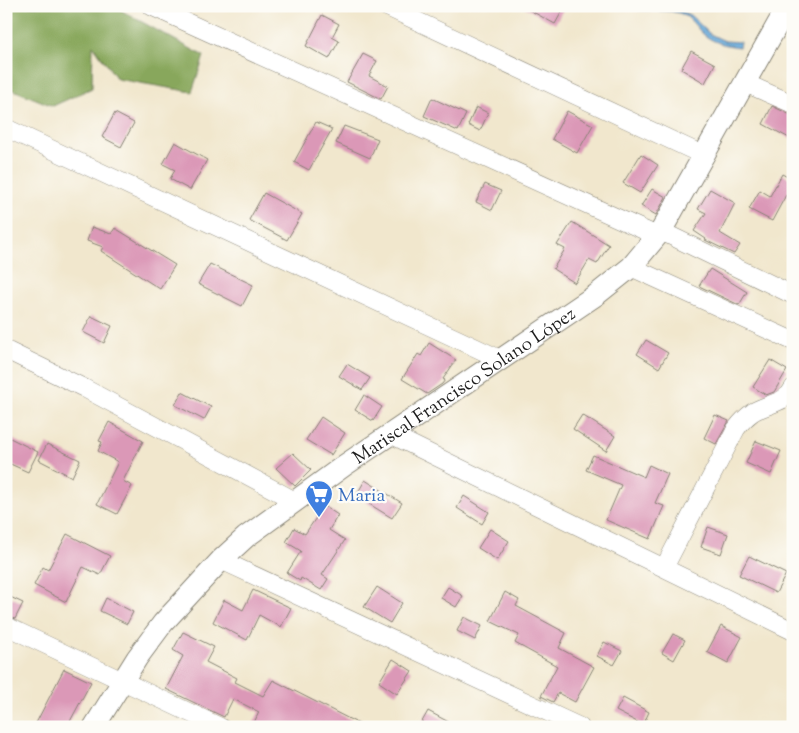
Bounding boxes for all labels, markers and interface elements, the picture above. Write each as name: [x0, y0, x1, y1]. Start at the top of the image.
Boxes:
street label: Mariscal Francisco Solano López: [348, 302, 582, 472]
supermarket icon: Maria: [304, 479, 334, 518]
place label: Maria: [338, 483, 385, 510]

